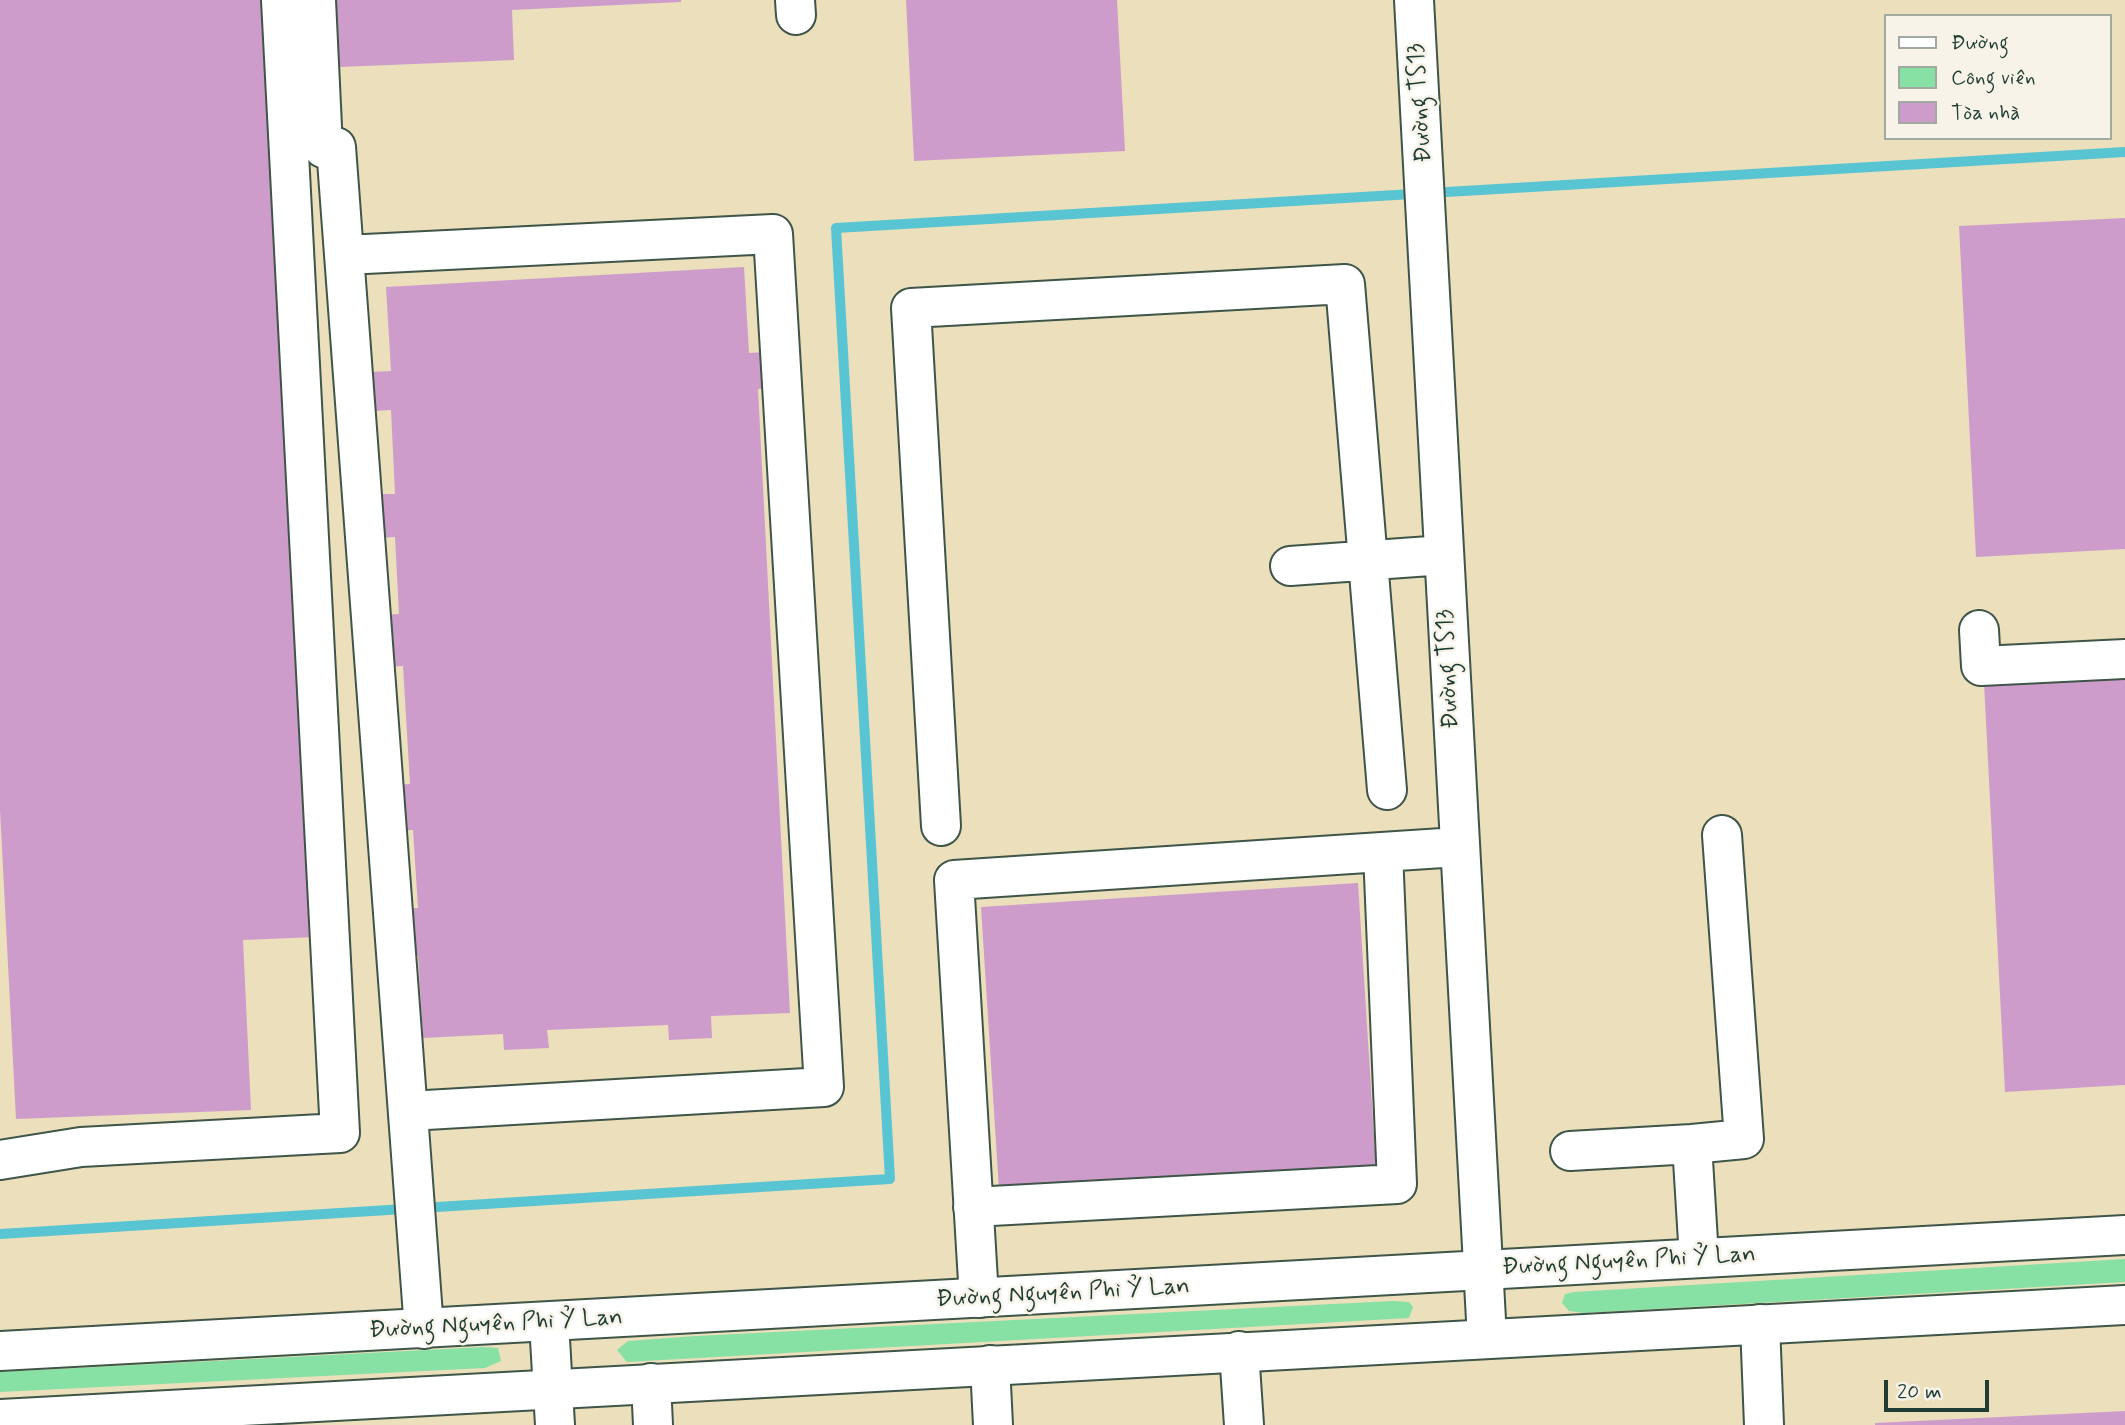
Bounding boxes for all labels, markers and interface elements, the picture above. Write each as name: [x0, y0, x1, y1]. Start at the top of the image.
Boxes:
legend: [1884, 14, 2111, 140]
text: Đường: [1951, 29, 2009, 57]
street label: Đường TS13: [1402, 42, 1440, 164]
text: Công viên: [1951, 64, 2036, 92]
text: Tòa nhà: [1951, 99, 2020, 127]
street label: Đường TS13: [1431, 608, 1467, 730]
street label: Đường Nguyên Phi Ỷ Lan: [1502, 1241, 1756, 1283]
street label: Đường Nguyên Phi Ỷ Lan: [936, 1273, 1190, 1315]
street label: Đường Nguyên Phi Ỷ Lan: [369, 1304, 623, 1346]
scale bar: [1887, 1366, 1992, 1410]
text: 20 m: [1897, 1378, 1942, 1406]

